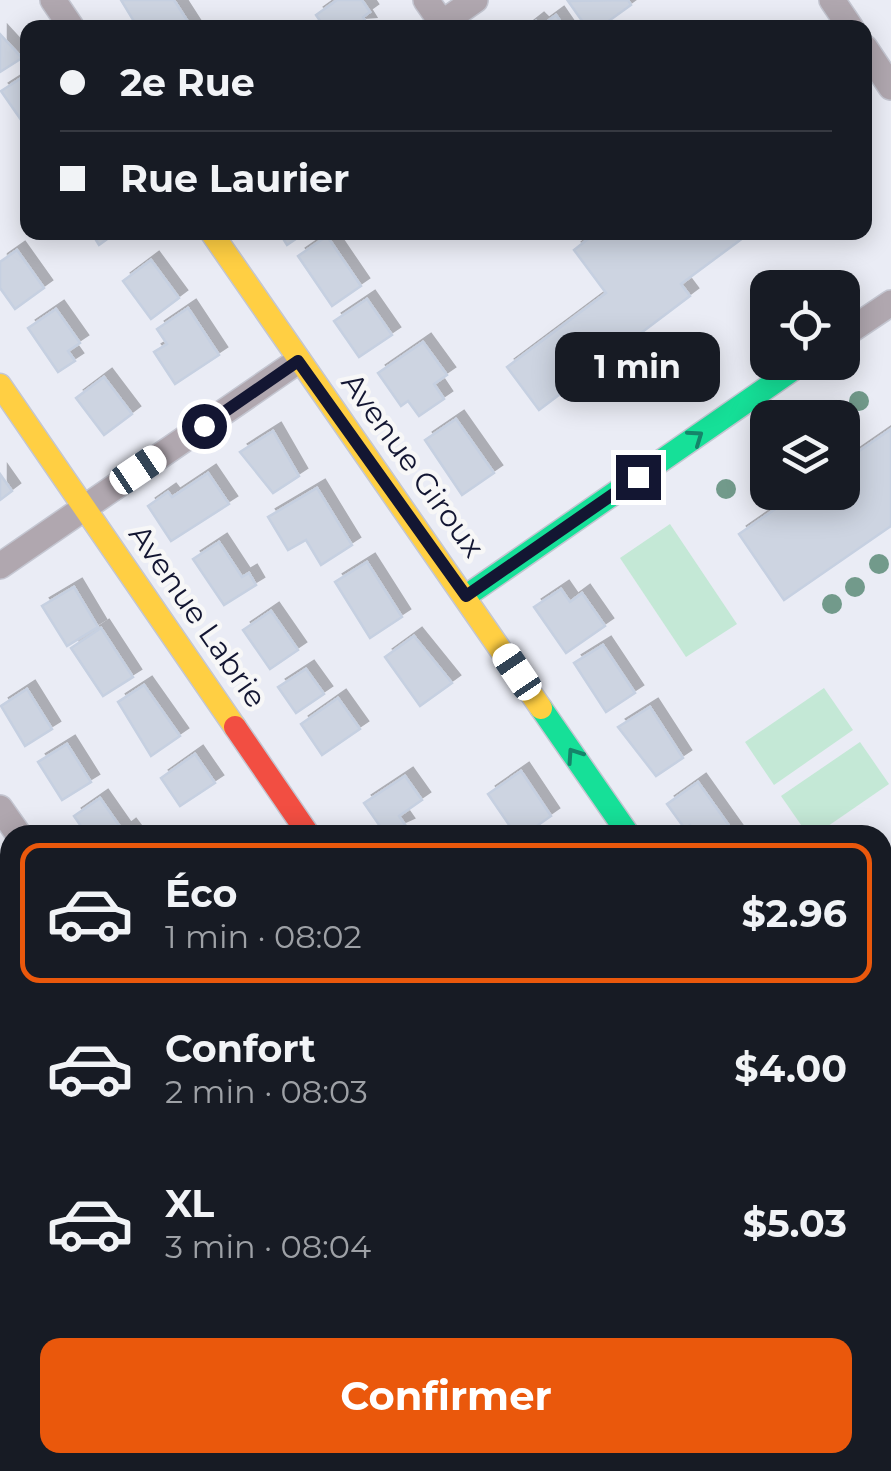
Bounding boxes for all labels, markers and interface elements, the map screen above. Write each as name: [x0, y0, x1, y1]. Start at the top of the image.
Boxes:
text: 2e Rue: [120, 59, 255, 106]
text: Rue Laurier: [120, 155, 349, 202]
map controls: [750, 270, 860, 510]
button: locate: [750, 270, 860, 380]
callout: 1 min: [556, 332, 720, 402]
text: 1 min: [594, 347, 681, 386]
street label: Avenue Giroux: [334, 366, 492, 564]
button: layers: [750, 400, 860, 510]
route start: [182, 404, 227, 449]
one-way arrow: [684, 431, 703, 449]
car: [105, 441, 171, 499]
route end: [616, 455, 661, 500]
street label: Avenue Labrie: [121, 517, 275, 715]
car: [488, 639, 546, 705]
one-way arrow: [568, 747, 586, 766]
icon: car: [45, 868, 135, 958]
text: Éco: [165, 870, 237, 917]
text: $2.96: [742, 890, 847, 937]
text: 1 min · 08:02: [165, 917, 362, 956]
icon: car: [45, 1023, 135, 1113]
text: Confort: [165, 1025, 316, 1072]
text: $4.00: [734, 1045, 847, 1092]
text: 2 min · 08:03: [165, 1072, 368, 1111]
icon: car: [45, 1178, 135, 1268]
text: XL: [165, 1180, 214, 1227]
text: $5.03: [743, 1200, 847, 1247]
text: 3 min · 08:04: [165, 1227, 371, 1266]
button: Confirmer: [40, 1338, 852, 1453]

